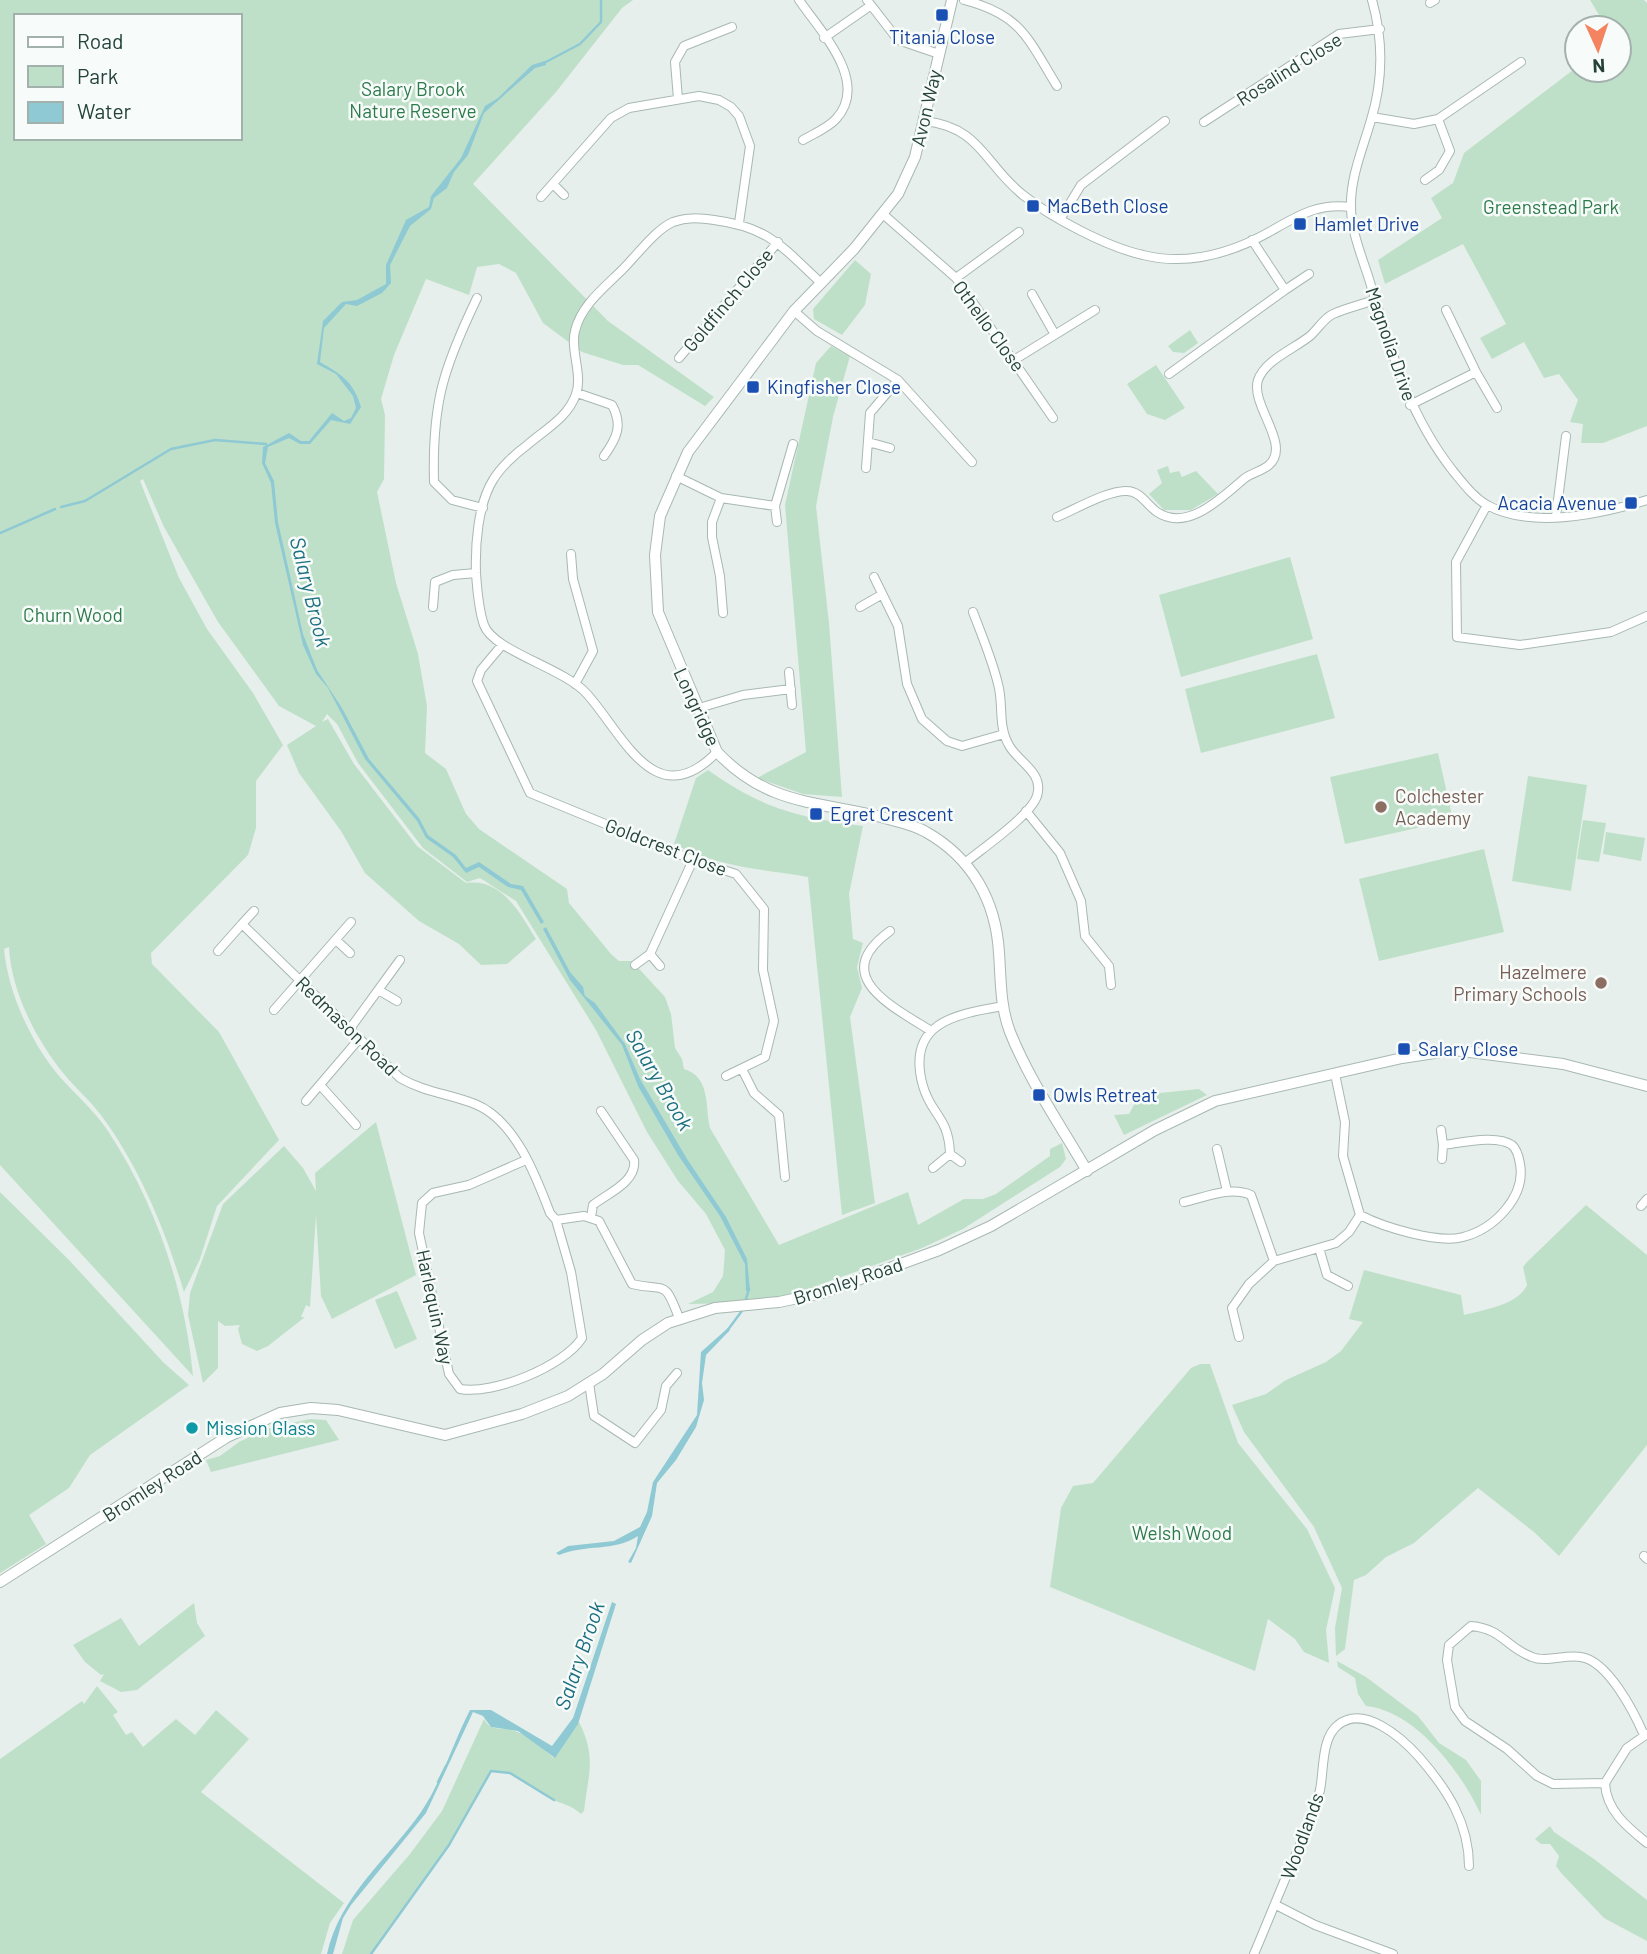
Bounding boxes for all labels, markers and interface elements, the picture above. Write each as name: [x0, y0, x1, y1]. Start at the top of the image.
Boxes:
marker: Titania Close: [934, 7, 950, 23]
legend: [14, 14, 242, 140]
north arrow: [1563, 14, 1633, 84]
place label: Titania Close: [889, 25, 995, 48]
street label: Rosalind Close: [1232, 27, 1346, 110]
text: Road: [77, 28, 123, 53]
text: N: [1592, 55, 1606, 78]
text: Park: [77, 63, 118, 88]
street label: Avon Way: [906, 67, 946, 149]
park label: Salary Brook Nature Reserve: [349, 77, 477, 122]
text: Water: [77, 98, 132, 123]
place label: MacBeth Close: [1047, 194, 1169, 217]
park label: Greenstead Park: [1483, 195, 1619, 218]
marker: MacBeth Close: [1025, 198, 1041, 214]
place label: Hamlet Drive: [1314, 212, 1419, 235]
marker: Hamlet Drive: [1292, 216, 1308, 232]
street label: Goldfinch Close: [678, 243, 778, 356]
street label: Othello Close: [949, 276, 1030, 376]
street label: Magnolia Drive: [1361, 284, 1422, 404]
place label: Kingfisher Close: [767, 375, 901, 398]
marker: Kingfisher Close: [745, 379, 761, 395]
place label: Acacia Avenue: [1498, 491, 1617, 514]
marker: Acacia Avenue: [1623, 495, 1639, 511]
water label: Salary Brook: [286, 534, 337, 650]
park label: Churn Wood: [23, 603, 123, 626]
street label: Longridge: [669, 664, 726, 750]
place label: Colchester Academy: [1395, 784, 1484, 829]
marker: Colchester Academy: [1373, 799, 1389, 815]
place label: Egret Crescent: [830, 802, 954, 825]
marker: Egret Crescent: [808, 806, 824, 822]
street label: Goldcrest Close: [602, 813, 730, 880]
place label: Hazelmere Primary Schools: [1453, 960, 1587, 1005]
street label: Redmason Road: [292, 971, 403, 1080]
marker: Hazelmere Primary Schools: [1593, 975, 1609, 991]
water label: Salary Brook: [621, 1024, 700, 1135]
place label: Salary Close: [1418, 1037, 1518, 1060]
marker: Salary Close: [1396, 1041, 1412, 1057]
place label: Owls Retreat: [1053, 1083, 1158, 1106]
marker: Owls Retreat: [1031, 1087, 1047, 1103]
street label: Harlequin Way: [412, 1247, 459, 1367]
street label: Bromley Road: [790, 1252, 905, 1309]
place label: Mission Glass: [206, 1416, 315, 1439]
marker: Mission Glass: [184, 1420, 200, 1436]
street label: Bromley Road: [98, 1445, 206, 1526]
park label: Welsh Wood: [1132, 1521, 1232, 1544]
water label: Salary Brook: [548, 1597, 609, 1713]
street label: Woodlands: [1275, 1789, 1328, 1882]

